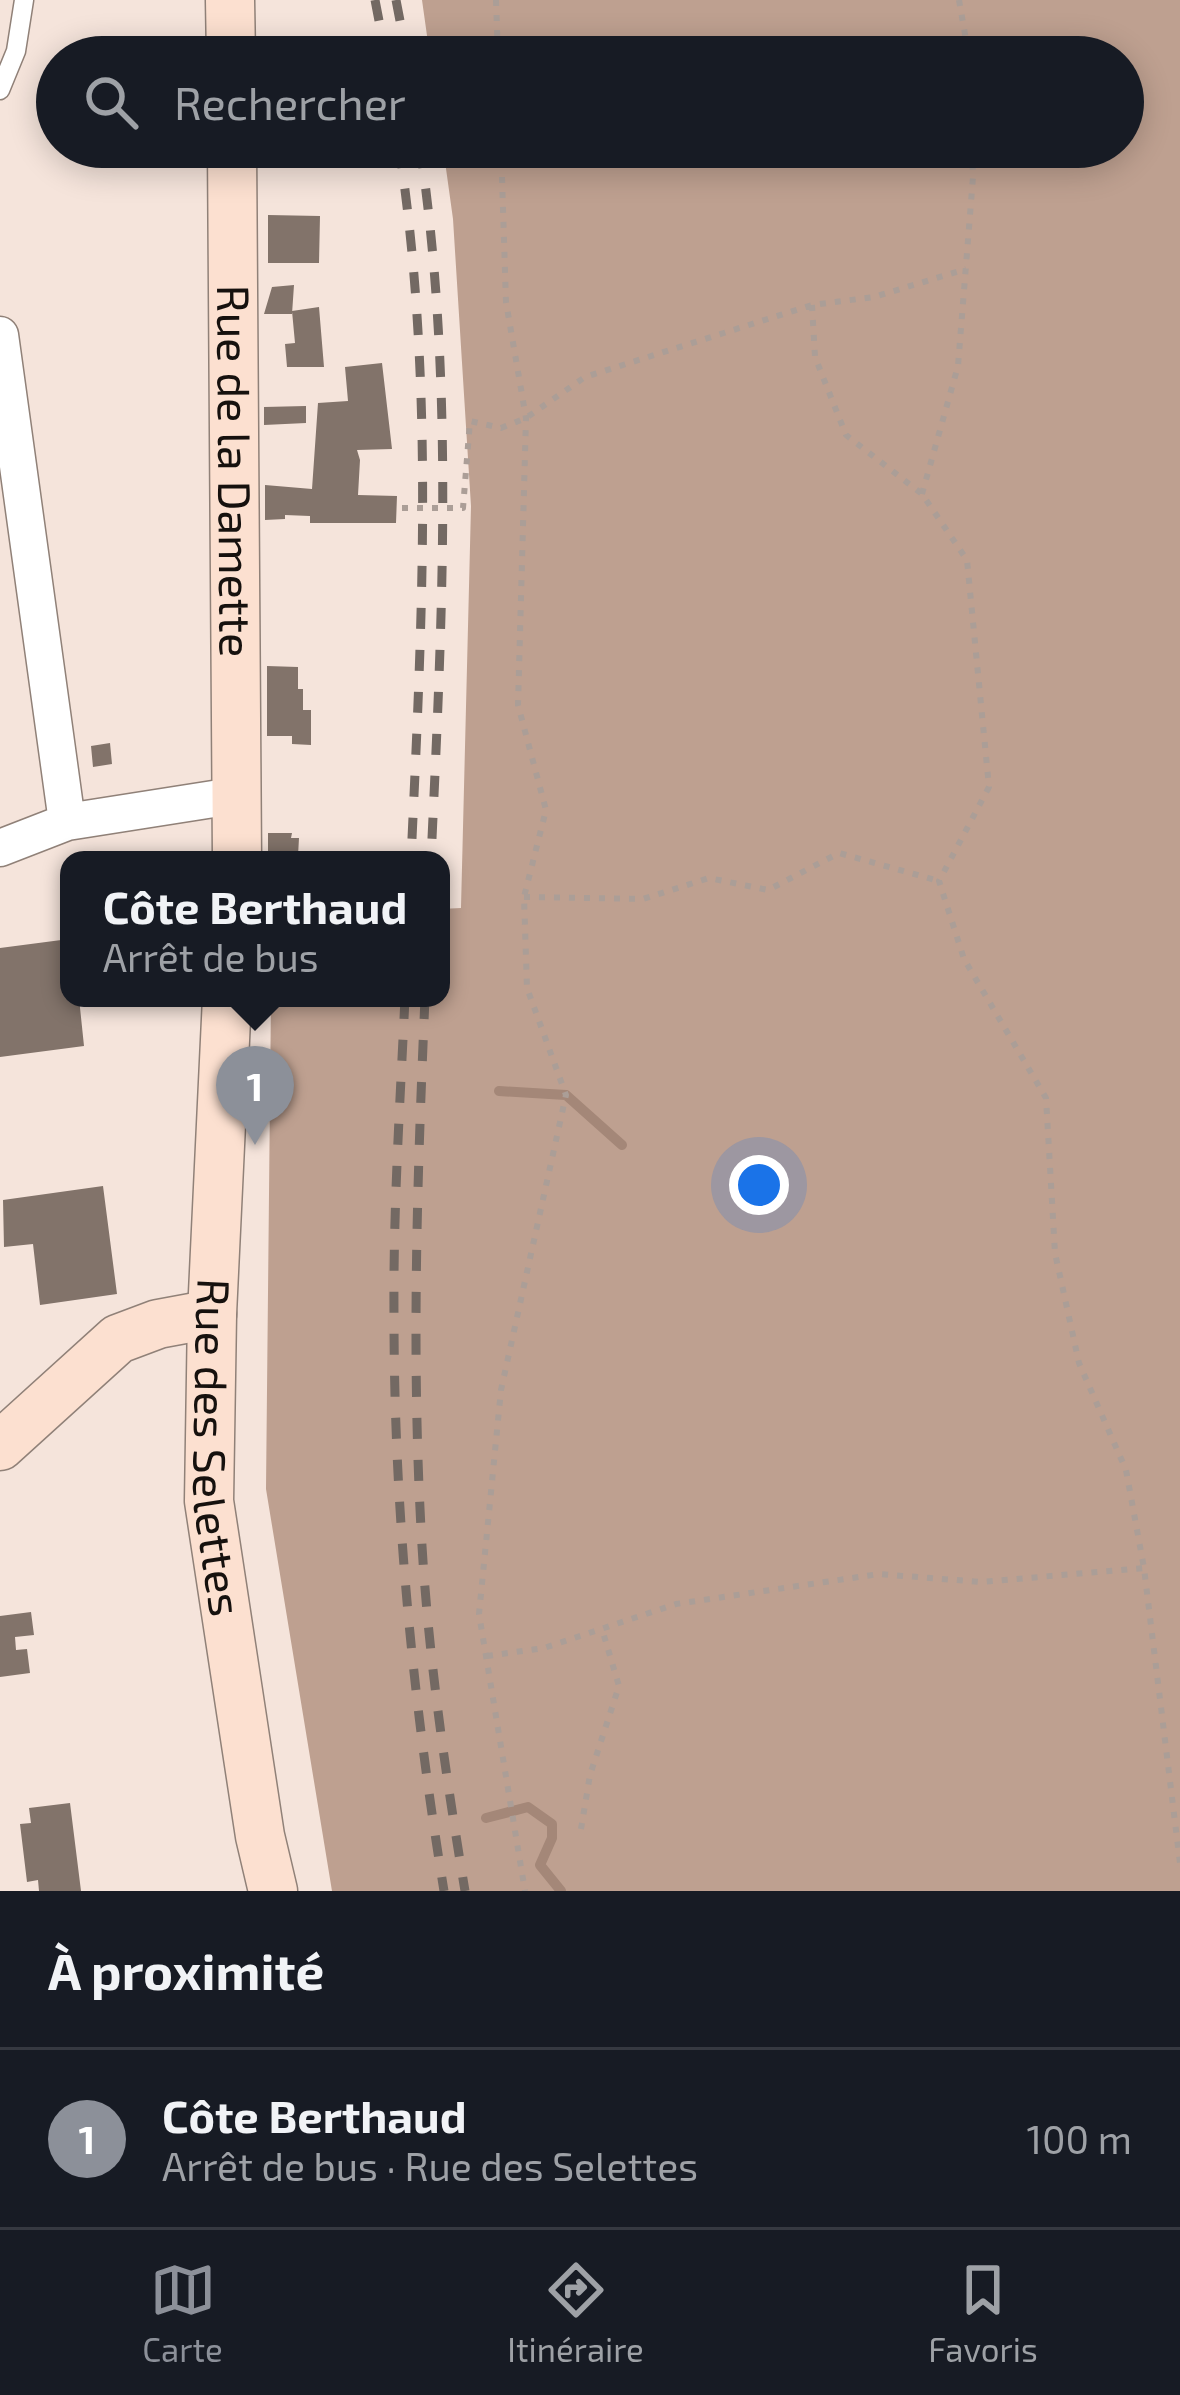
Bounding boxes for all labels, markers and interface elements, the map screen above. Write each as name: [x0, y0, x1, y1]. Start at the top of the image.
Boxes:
search box: [36, 36, 1144, 168]
icon: search: [78, 69, 144, 135]
text: Rechercher: [174, 75, 406, 129]
street label: Rue de la Damette: [208, 285, 265, 657]
popup: [60, 851, 450, 1007]
text: Côte Berthaud: [103, 879, 407, 933]
text: Arrêt de bus: [103, 933, 319, 980]
pin: 1: [216, 1046, 294, 1145]
your location: [729, 1155, 789, 1215]
street label: Rue des Selettes: [184, 1277, 255, 1620]
text: À proximité: [48, 1939, 324, 2000]
text: Côte Berthaud: [162, 2088, 467, 2142]
text: 1: [79, 2115, 95, 2162]
text: 100 m: [1027, 2115, 1132, 2162]
text: Arrêt de bus · Rue des Selettes: [162, 2142, 698, 2189]
tab: Carte: [142, 2257, 223, 2369]
tab: Itinéraire: [507, 2257, 644, 2369]
tab: Favoris: [928, 2257, 1038, 2369]

